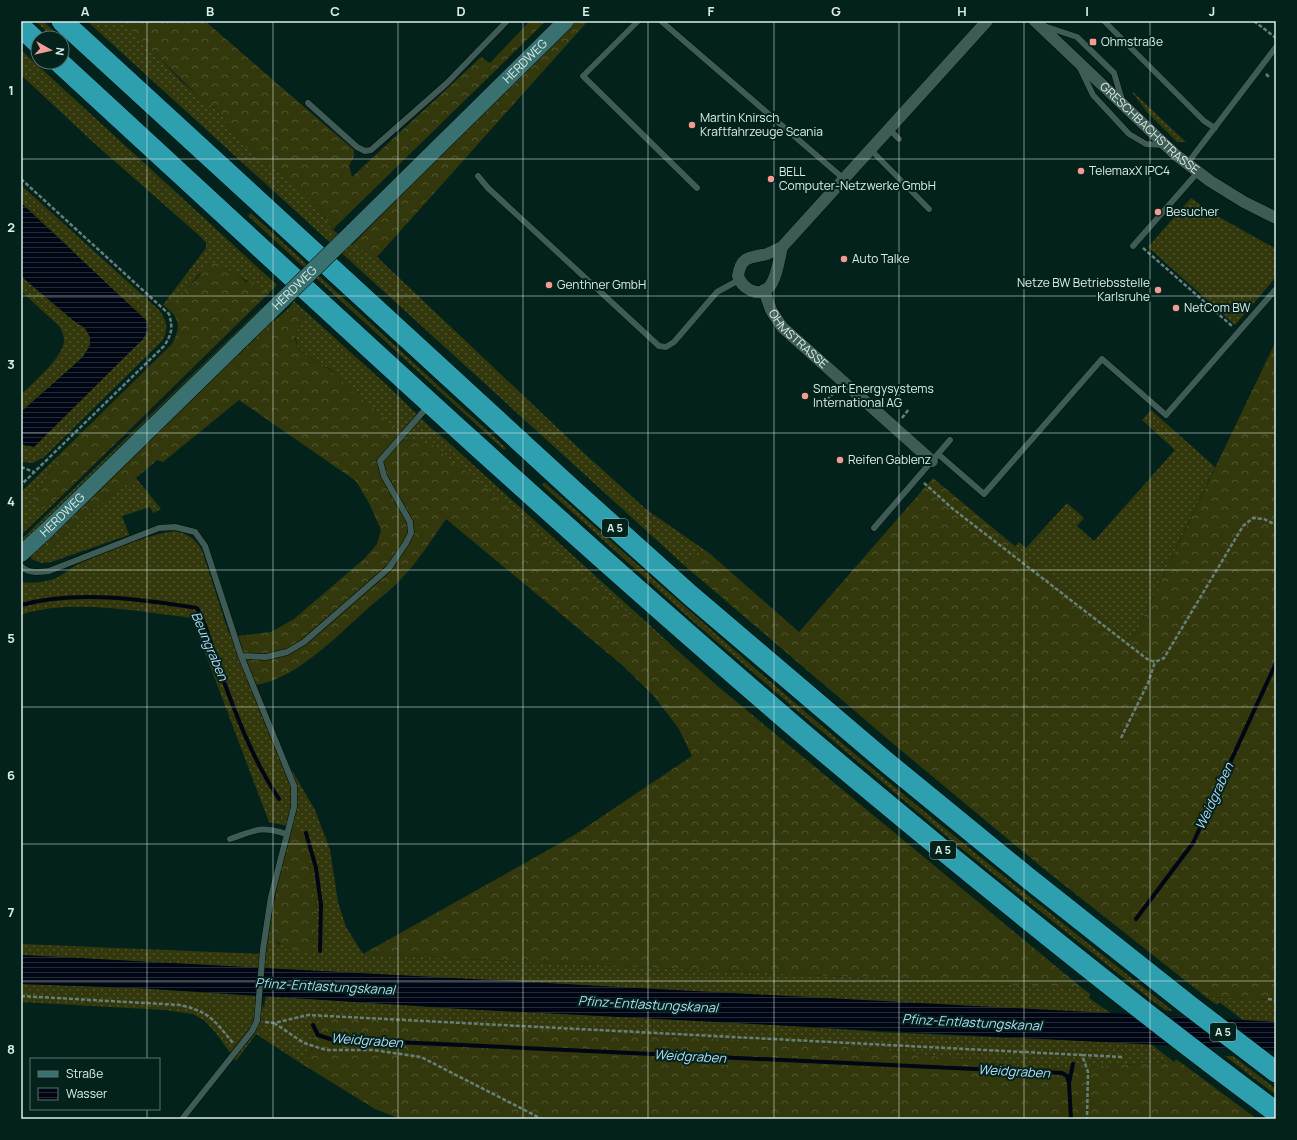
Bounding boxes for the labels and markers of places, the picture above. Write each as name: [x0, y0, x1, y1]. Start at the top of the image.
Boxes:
place label: Ohmstraße: [1101, 33, 1163, 50]
marker: Ohmstraße: [1088, 37, 1098, 47]
place label: Martin Knirsch Kraftfahrzeuge Scania: [700, 109, 823, 140]
marker: Martin Knirsch Kraftfahrzeuge Scania: [687, 120, 697, 130]
place label: TelemaxX IPC4: [1089, 162, 1170, 179]
place label: BELL Computer-Netzwerke GmbH: [779, 163, 936, 194]
marker: TelemaxX IPC4: [1076, 166, 1086, 176]
marker: BELL Computer-Netzwerke GmbH: [766, 174, 776, 184]
place label: Besucher: [1166, 203, 1220, 220]
marker: Besucher: [1153, 207, 1163, 217]
place label: Auto Talke: [852, 250, 909, 267]
marker: Auto Talke: [839, 254, 849, 264]
place label: Netze BW Betriebsstelle Karlsruhe: [1017, 274, 1150, 305]
place label: Genthner GmbH: [557, 276, 646, 293]
marker: Genthner GmbH: [544, 280, 554, 290]
marker: Netze BW Betriebsstelle Karlsruhe: [1153, 285, 1163, 295]
place label: NetCom BW: [1184, 299, 1251, 316]
marker: NetCom BW: [1171, 303, 1181, 313]
place label: Smart Energysystems International AG: [813, 380, 934, 411]
marker: Smart Energysystems International AG: [800, 391, 810, 401]
place label: Reifen Gablenz: [848, 451, 931, 468]
marker: Reifen Gablenz: [835, 455, 845, 465]

